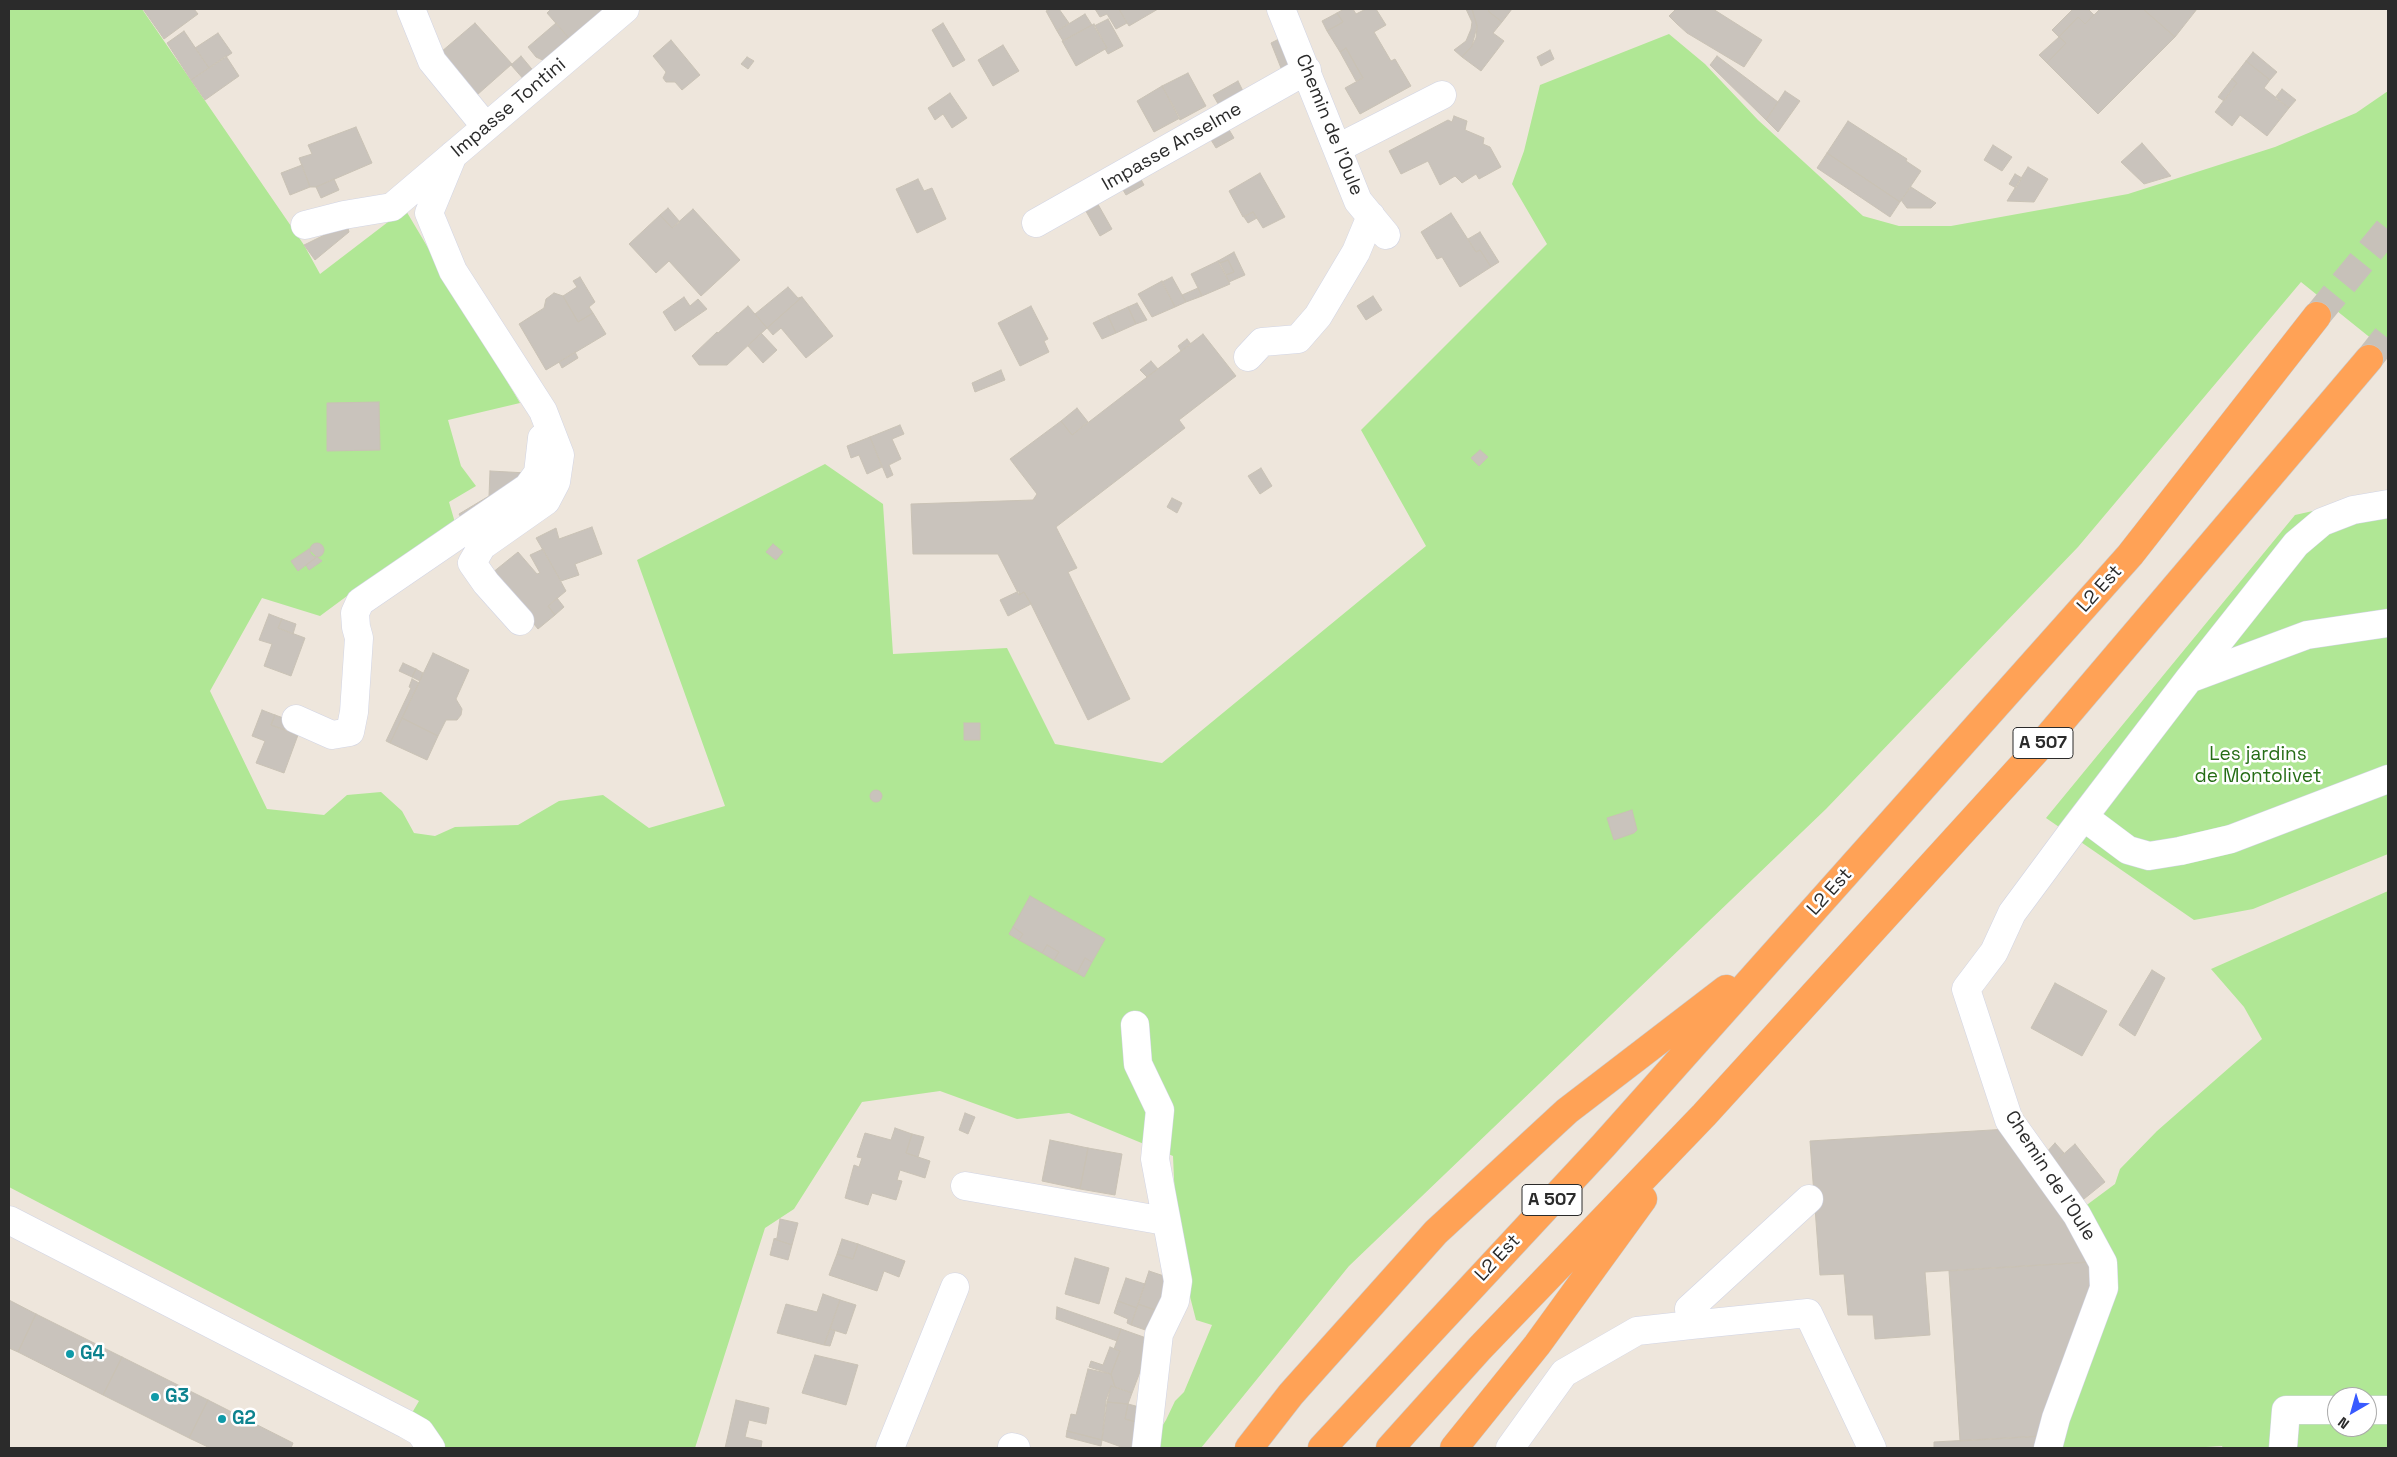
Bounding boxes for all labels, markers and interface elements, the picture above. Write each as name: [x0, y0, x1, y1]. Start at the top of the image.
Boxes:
street label: Chemin de l'Oule: [1290, 51, 1368, 199]
street label: Impasse Tontini: [447, 54, 571, 162]
street label: Impasse Anselme: [1098, 98, 1246, 196]
street label: L2 Est: [2073, 561, 2127, 617]
road number: A 507: [2013, 728, 2073, 758]
park label: Les jardins de Montolivet: [2195, 744, 2321, 788]
street label: L2 Est: [1803, 864, 1857, 920]
street label: Chemin de l'Oule: [1999, 1107, 2101, 1245]
road number: A 507: [1522, 1184, 1582, 1216]
street label: L2 Est: [1471, 1230, 1525, 1286]
place label: G4: [80, 1343, 105, 1365]
marker: G4: [64, 1348, 76, 1360]
place label: G3: [165, 1386, 189, 1408]
north arrow: [2327, 1387, 2377, 1437]
marker: G3: [149, 1391, 161, 1403]
place label: G2: [232, 1408, 256, 1430]
marker: G2: [216, 1413, 228, 1425]
text: N: [2334, 1413, 2353, 1433]

